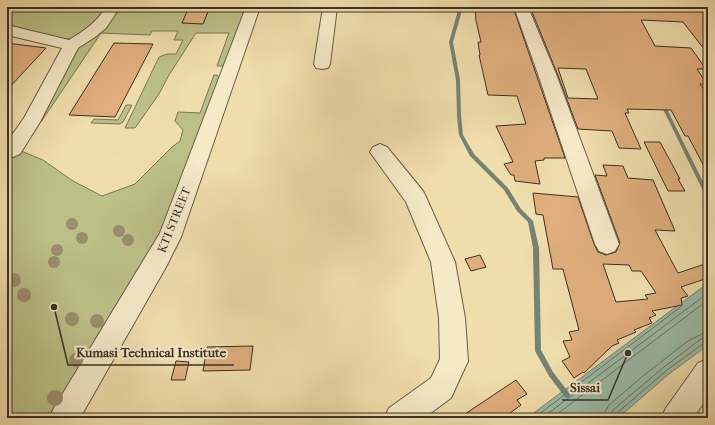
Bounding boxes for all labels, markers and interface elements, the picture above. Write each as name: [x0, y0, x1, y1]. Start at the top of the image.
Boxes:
street label: KTI STREET: [154, 184, 194, 255]
callout: Kumasi Technical Institute: [68, 340, 234, 365]
text: Kumasi Technical Institute: [76, 345, 227, 360]
callout: Sissai: [562, 375, 608, 400]
text: Sissai: [570, 380, 600, 395]

